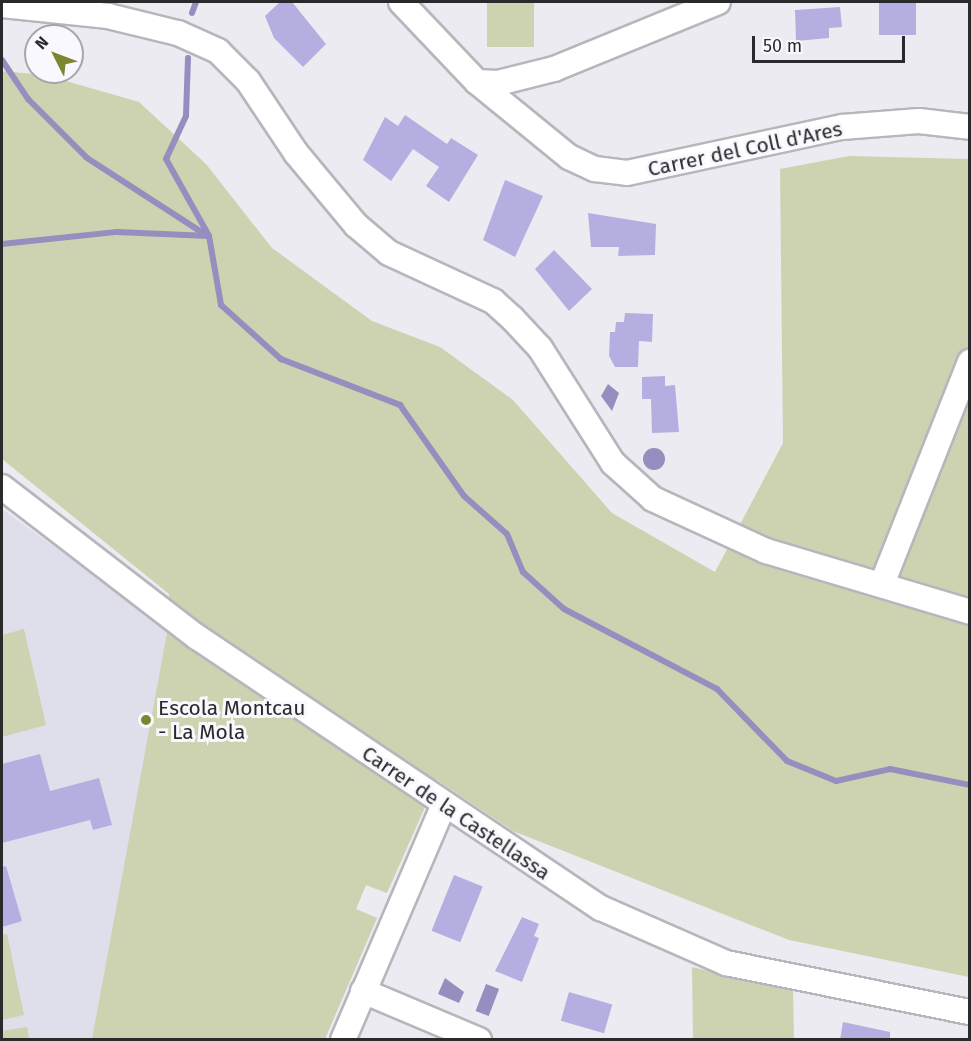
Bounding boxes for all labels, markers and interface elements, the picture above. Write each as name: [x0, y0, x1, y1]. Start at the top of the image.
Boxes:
north arrow: [24, 24, 84, 84]
scale bar: [755, 24, 908, 62]
text: N: [31, 33, 52, 53]
text: 50 m: [763, 35, 802, 57]
street label: Carrer del Coll d'Ares: [645, 116, 845, 182]
place label: Escola Montcau - La Mola: [158, 695, 306, 745]
marker: Escola Montcau - La Mola: [139, 713, 153, 727]
street label: Carrer de la Castellassa: [357, 741, 555, 885]

